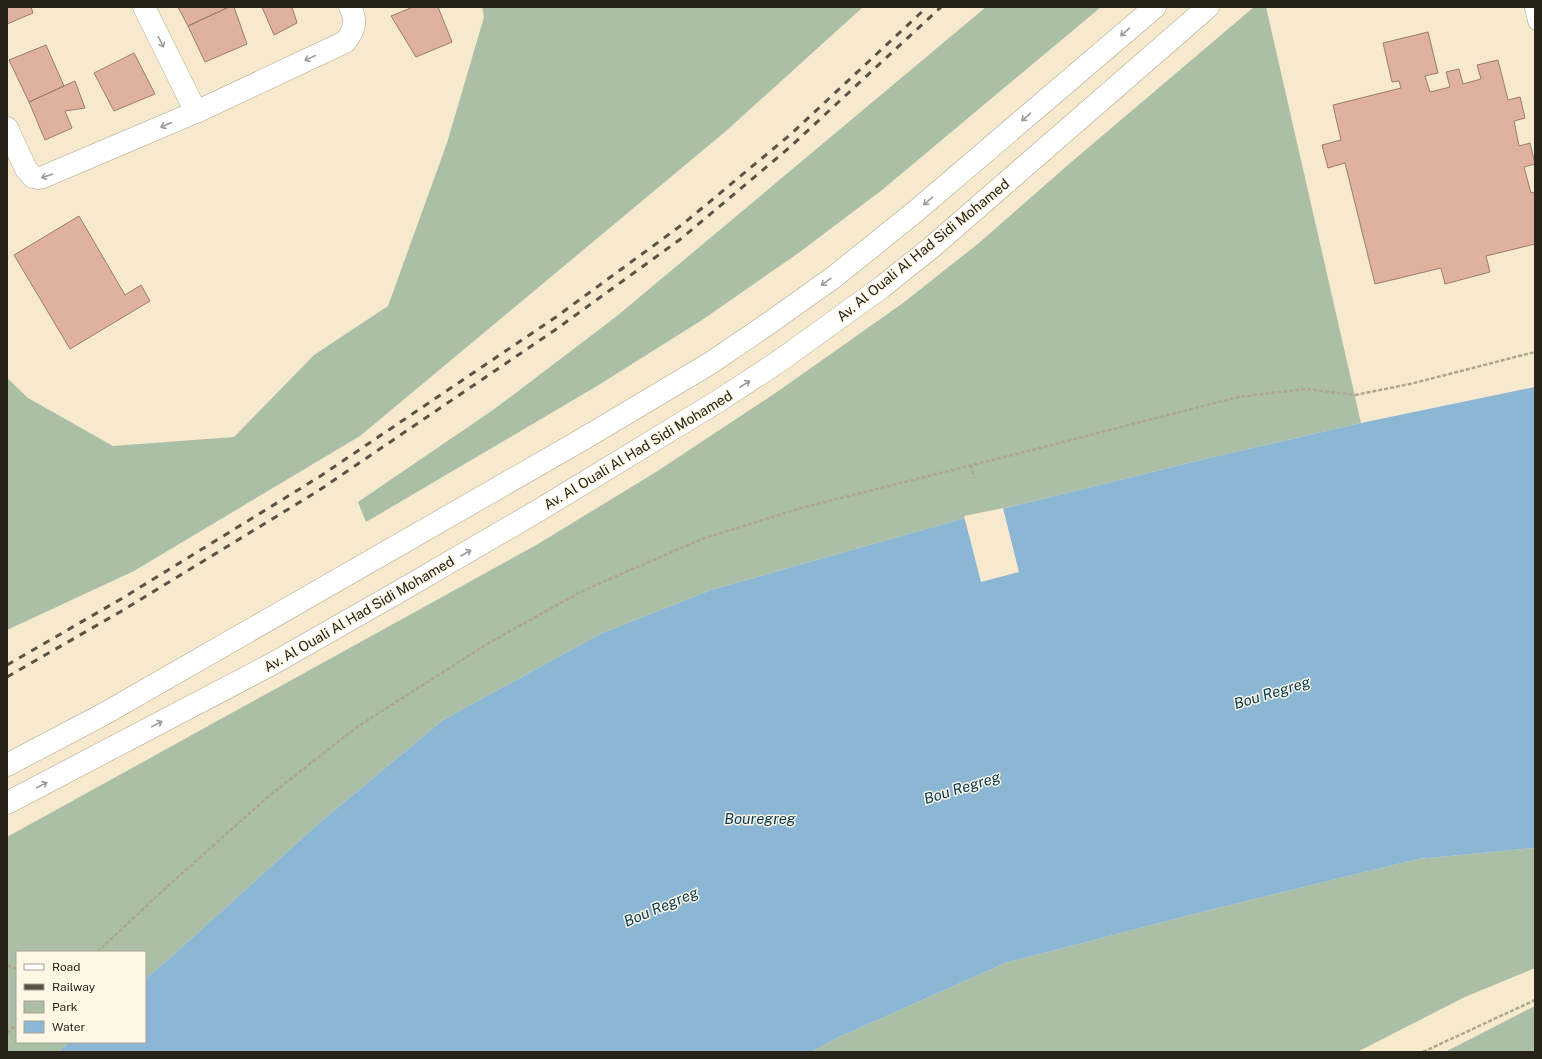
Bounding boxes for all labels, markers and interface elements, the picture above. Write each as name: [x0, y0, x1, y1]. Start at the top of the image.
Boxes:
one-way arrow: [1120, 28, 1131, 37]
one-way arrow: [158, 36, 165, 48]
one-way arrow: [304, 55, 316, 63]
one-way arrow: [1021, 112, 1032, 121]
one-way arrow: [161, 122, 173, 129]
one-way arrow: [41, 172, 53, 180]
street label: Av. Al Ouali Al Had Sidi Mohamed: [834, 176, 1012, 324]
one-way arrow: [922, 197, 933, 206]
one-way arrow: [821, 278, 832, 286]
one-way arrow: [739, 380, 750, 388]
street label: Av. Al Ouali Al Had Sidi Mohamed: [541, 387, 735, 513]
one-way arrow: [460, 548, 472, 556]
street label: Av. Al Ouali Al Had Sidi Mohamed: [261, 553, 457, 675]
water label: Bou Regreg: [1232, 673, 1312, 712]
one-way arrow: [150, 720, 162, 727]
water label: Bou Regreg: [922, 768, 1002, 807]
one-way arrow: [35, 780, 47, 788]
water label: Bouregreg: [724, 810, 796, 827]
water label: Bou Regreg: [621, 883, 701, 930]
legend: [16, 951, 146, 1043]
text: Road: [52, 960, 80, 974]
text: Railway: [52, 980, 96, 994]
text: Park: [52, 1000, 78, 1014]
text: Water: [52, 1020, 86, 1034]

